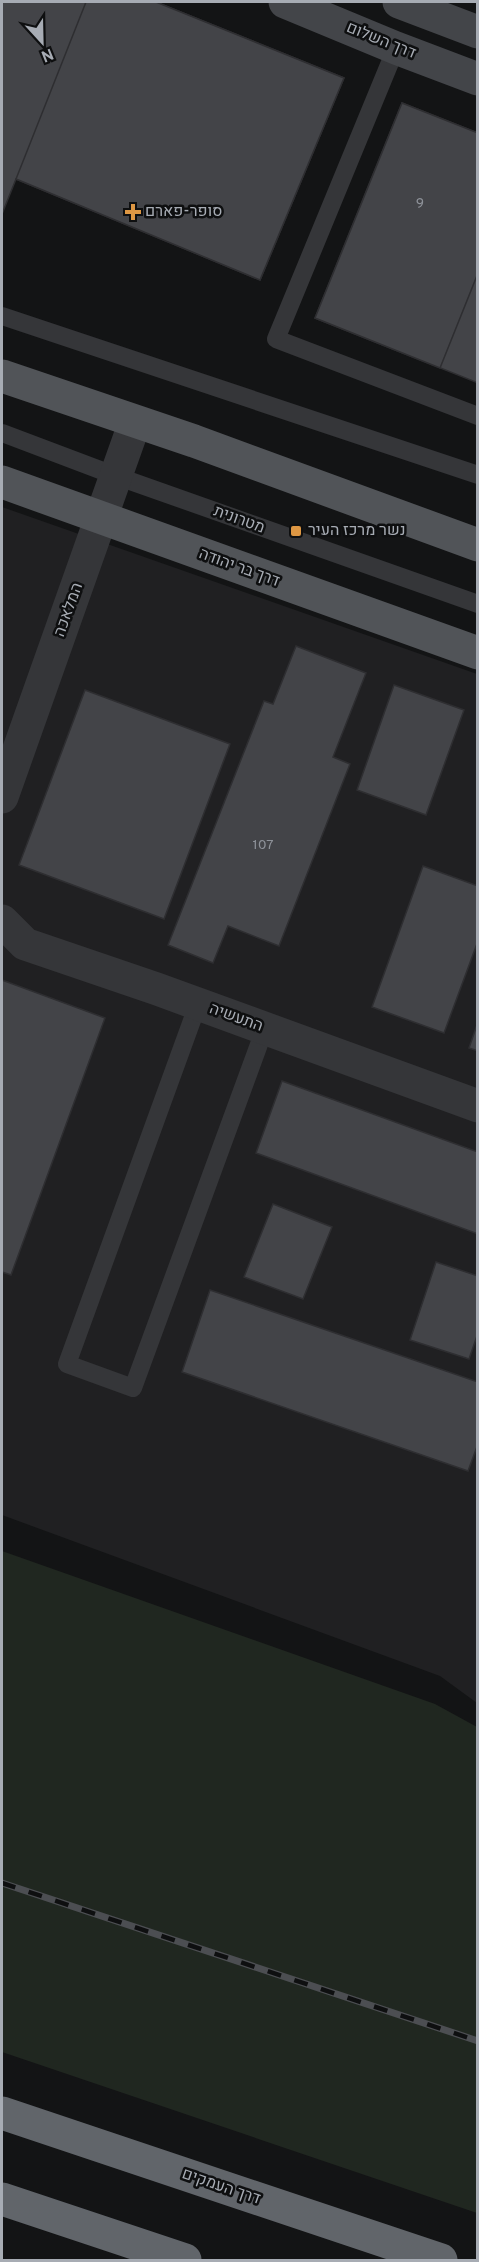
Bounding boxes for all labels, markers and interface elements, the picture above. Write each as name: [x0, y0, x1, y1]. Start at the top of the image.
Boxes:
north arrow: [12, 12, 72, 72]
street label: דרך השלום: [343, 18, 419, 64]
text: N: [38, 43, 56, 65]
house number: 9: [416, 195, 424, 212]
place label: סופר-פארם: [145, 202, 223, 222]
marker: סופר-פארם: [126, 205, 140, 219]
street label: מטרונית: [211, 502, 267, 538]
place label: נשר מרכז העיר: [308, 521, 405, 541]
marker: נשר מרכז העיר: [289, 524, 303, 538]
street label: דרך בר יהודה: [196, 544, 282, 592]
street label: המלאכה: [50, 580, 88, 640]
house number: 107: [252, 837, 274, 854]
street label: התעשיה: [206, 999, 266, 1037]
street label: דרך העמקים: [179, 2164, 263, 2210]

